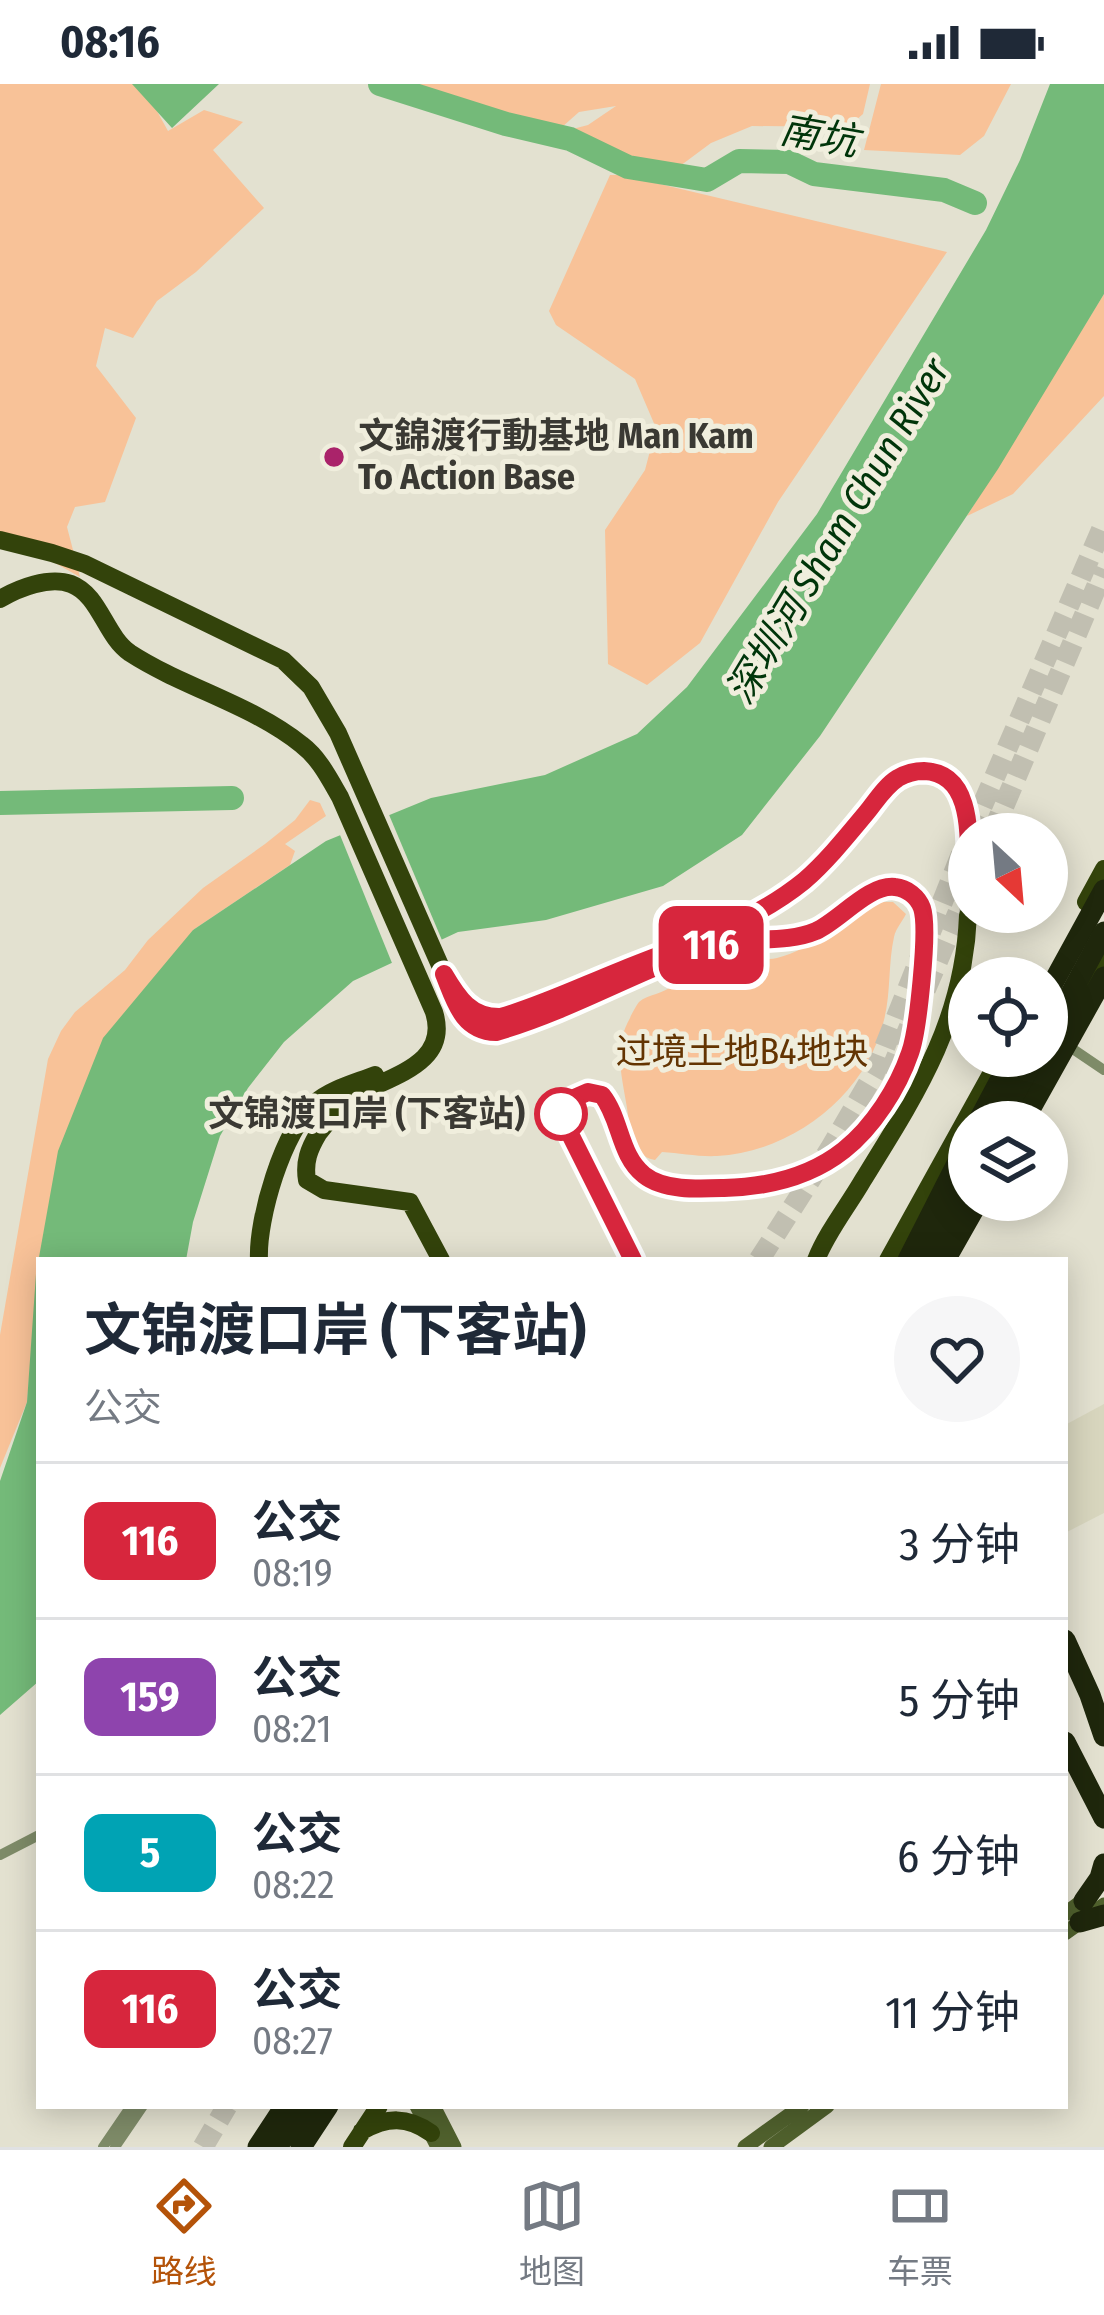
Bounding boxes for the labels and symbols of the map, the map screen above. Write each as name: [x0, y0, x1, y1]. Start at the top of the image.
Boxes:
water label: 南坑: [777, 107, 866, 166]
water label: 深圳河 Sham Chun River: [717, 349, 960, 712]
place label: 文錦渡行動基地 Man Kam To Action Base: [358, 414, 754, 499]
marker: 文錦渡行動基地 Man Kam To Action Base: [321, 444, 347, 470]
north arrow: [948, 813, 1068, 933]
line badge: 116: [642, 906, 780, 984]
park label: 过境土地B4地块: [616, 1030, 868, 1074]
marker: 文锦渡口岸 (下客站): [536, 1089, 586, 1139]
place label: 文锦渡口岸 (下客站): [208, 1092, 525, 1136]

